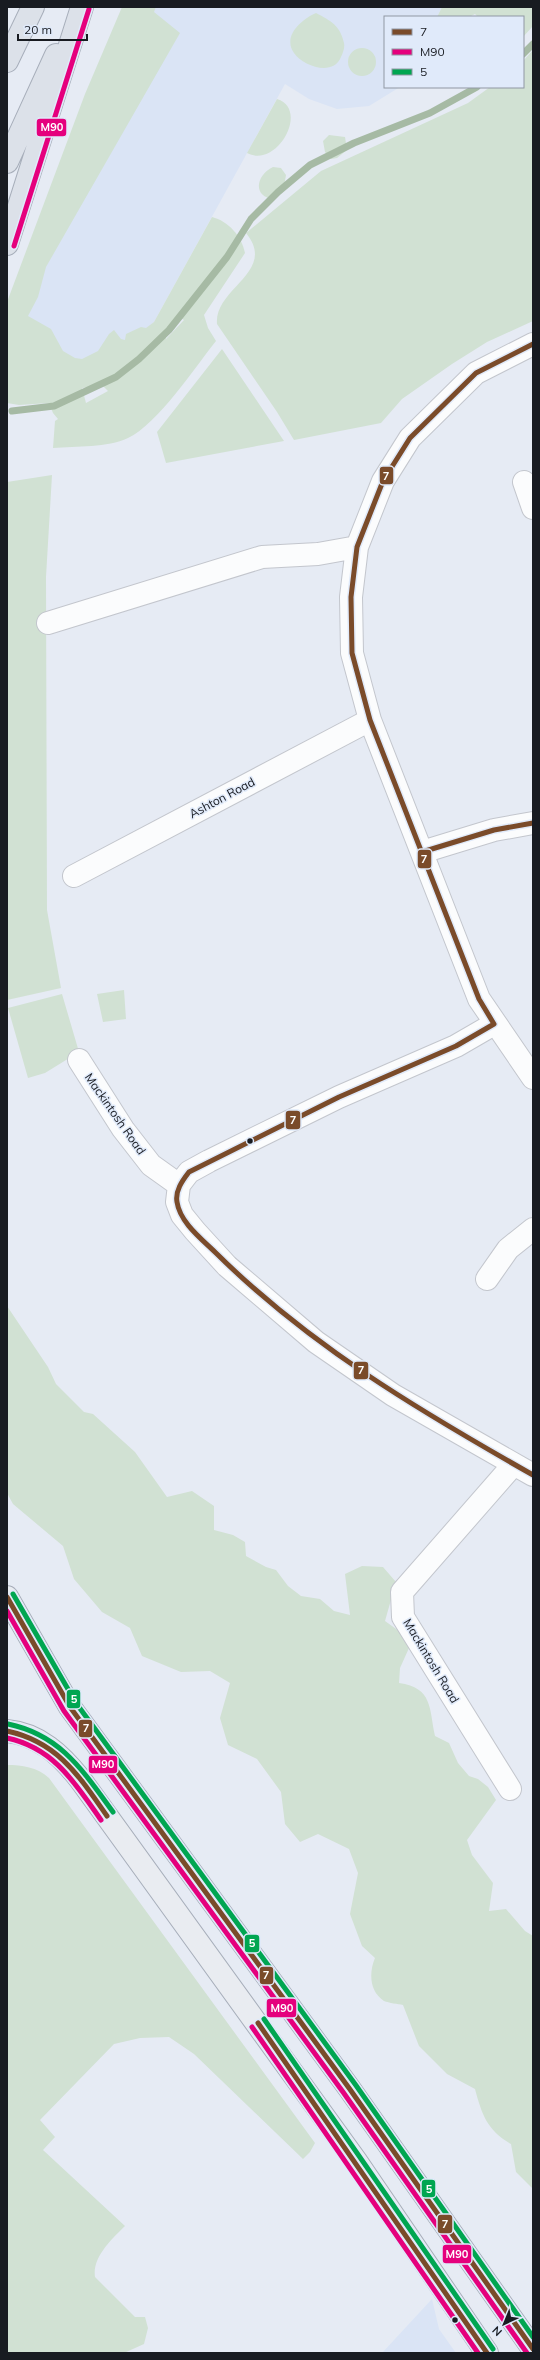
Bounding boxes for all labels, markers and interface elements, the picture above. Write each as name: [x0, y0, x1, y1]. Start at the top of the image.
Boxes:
scale bar: [18, 16, 87, 42]
legend: [384, 16, 524, 88]
text: 20 m: [24, 22, 52, 37]
text: 7: [420, 24, 427, 39]
text: M90: [420, 44, 445, 59]
text: 5: [420, 64, 427, 79]
line badge: M90: [36, 118, 67, 137]
text: M90: [41, 120, 64, 134]
line badge: 7: [379, 466, 394, 485]
text: 7: [383, 469, 390, 483]
street label: Ashton Road: [186, 774, 257, 821]
line badge: 7: [417, 849, 432, 869]
text: 7: [421, 852, 428, 866]
street label: Mackintosh Road: [82, 1070, 149, 1157]
line badge: 7: [285, 1110, 301, 1130]
text: 7: [290, 1113, 297, 1127]
unlabelled marker: [245, 1136, 255, 1146]
line badge: 7: [353, 1361, 369, 1380]
text: 7: [358, 1363, 365, 1377]
street label: Mackintosh Road: [400, 1616, 463, 1706]
line badge: 5: [66, 1689, 81, 1709]
text: 5: [71, 1692, 78, 1706]
line badge: 7: [78, 1719, 93, 1738]
text: 7: [83, 1721, 90, 1735]
line badge: M90: [88, 1755, 118, 1774]
text: M90: [92, 1757, 115, 1771]
line badge: 5: [244, 1934, 260, 1953]
text: 5: [249, 1936, 256, 1950]
line badge: 7: [259, 1966, 274, 1985]
text: 7: [263, 1968, 270, 1982]
line badge: M90: [266, 1998, 297, 2018]
text: M90: [271, 2001, 294, 2015]
line badge: 5: [421, 2179, 436, 2198]
text: 5: [426, 2182, 433, 2196]
line badge: 7: [437, 2214, 453, 2234]
text: 7: [442, 2217, 449, 2231]
line badge: M90: [442, 2244, 472, 2264]
text: M90: [446, 2247, 469, 2261]
north arrow: [484, 2304, 524, 2344]
unlabelled marker: [450, 2315, 460, 2325]
text: N: [489, 2323, 505, 2339]

